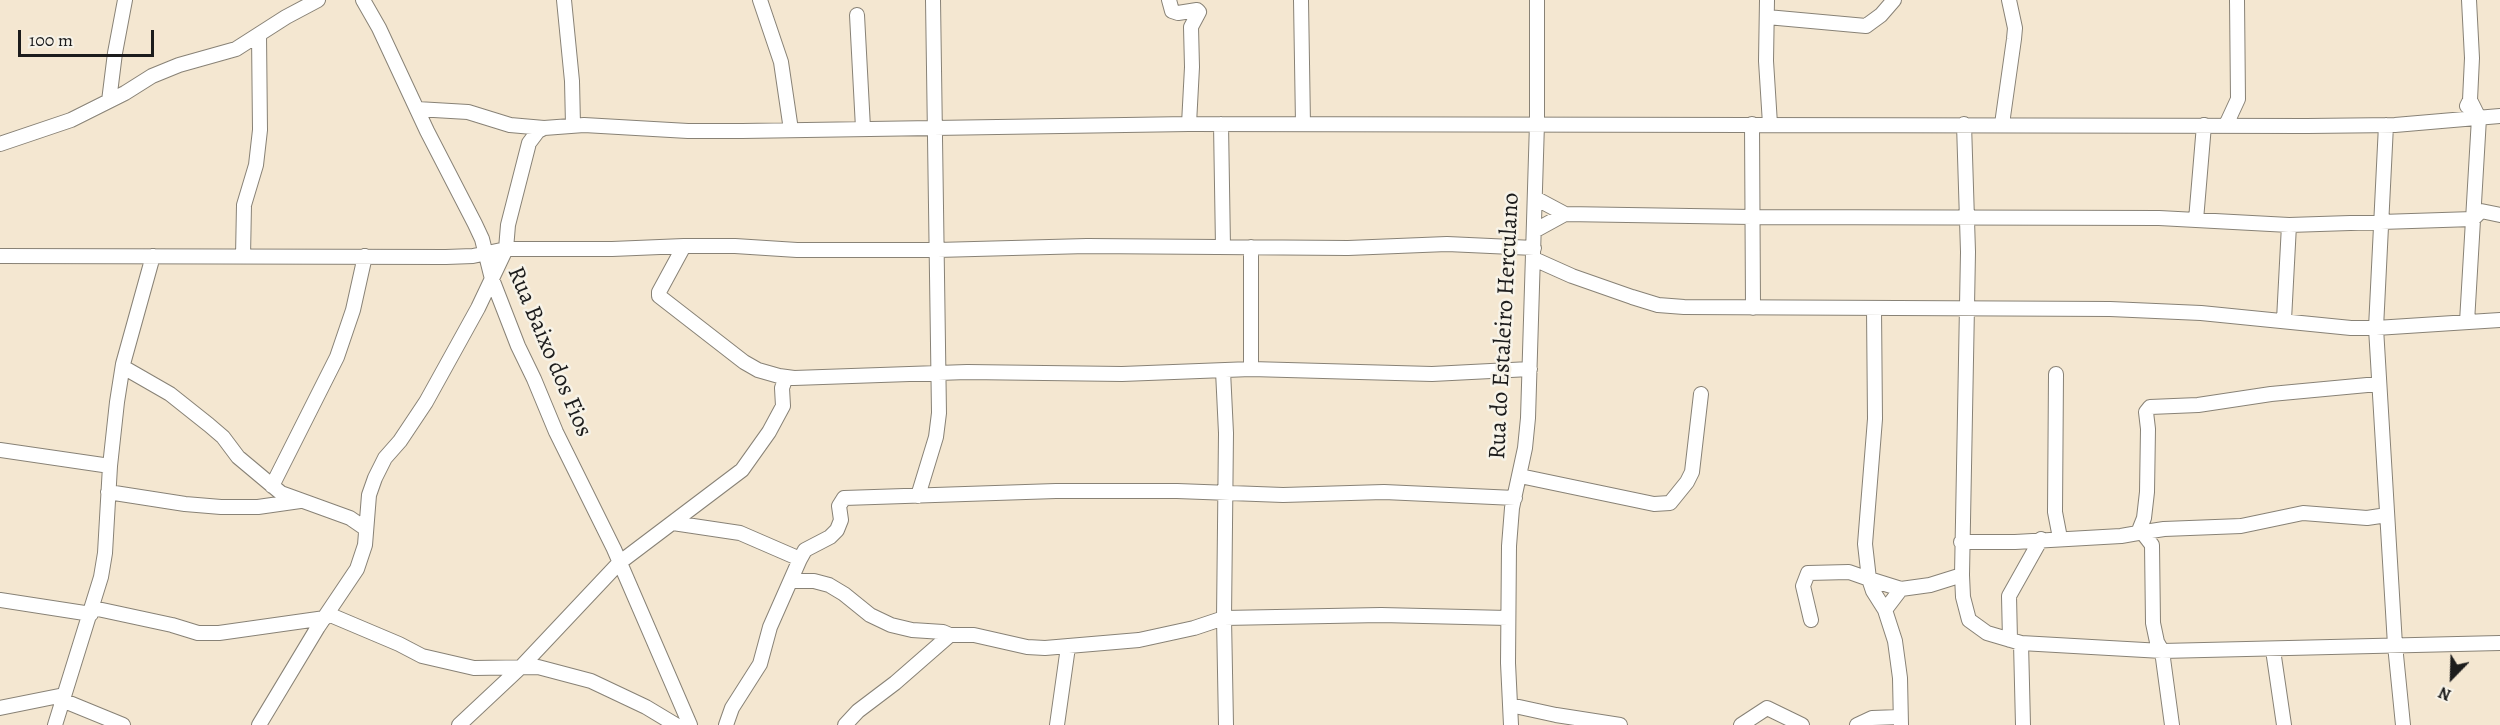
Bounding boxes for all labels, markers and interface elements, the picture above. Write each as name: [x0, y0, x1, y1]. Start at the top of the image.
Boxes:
scale bar: [21, 18, 158, 56]
text: 100 m: [29, 28, 73, 52]
street label: Rua do Estaleiro Herculano: [1484, 192, 1526, 460]
street label: Rua Baixo dos Fios: [500, 263, 598, 441]
north arrow: [2422, 647, 2482, 707]
text: N: [2435, 681, 2455, 706]

